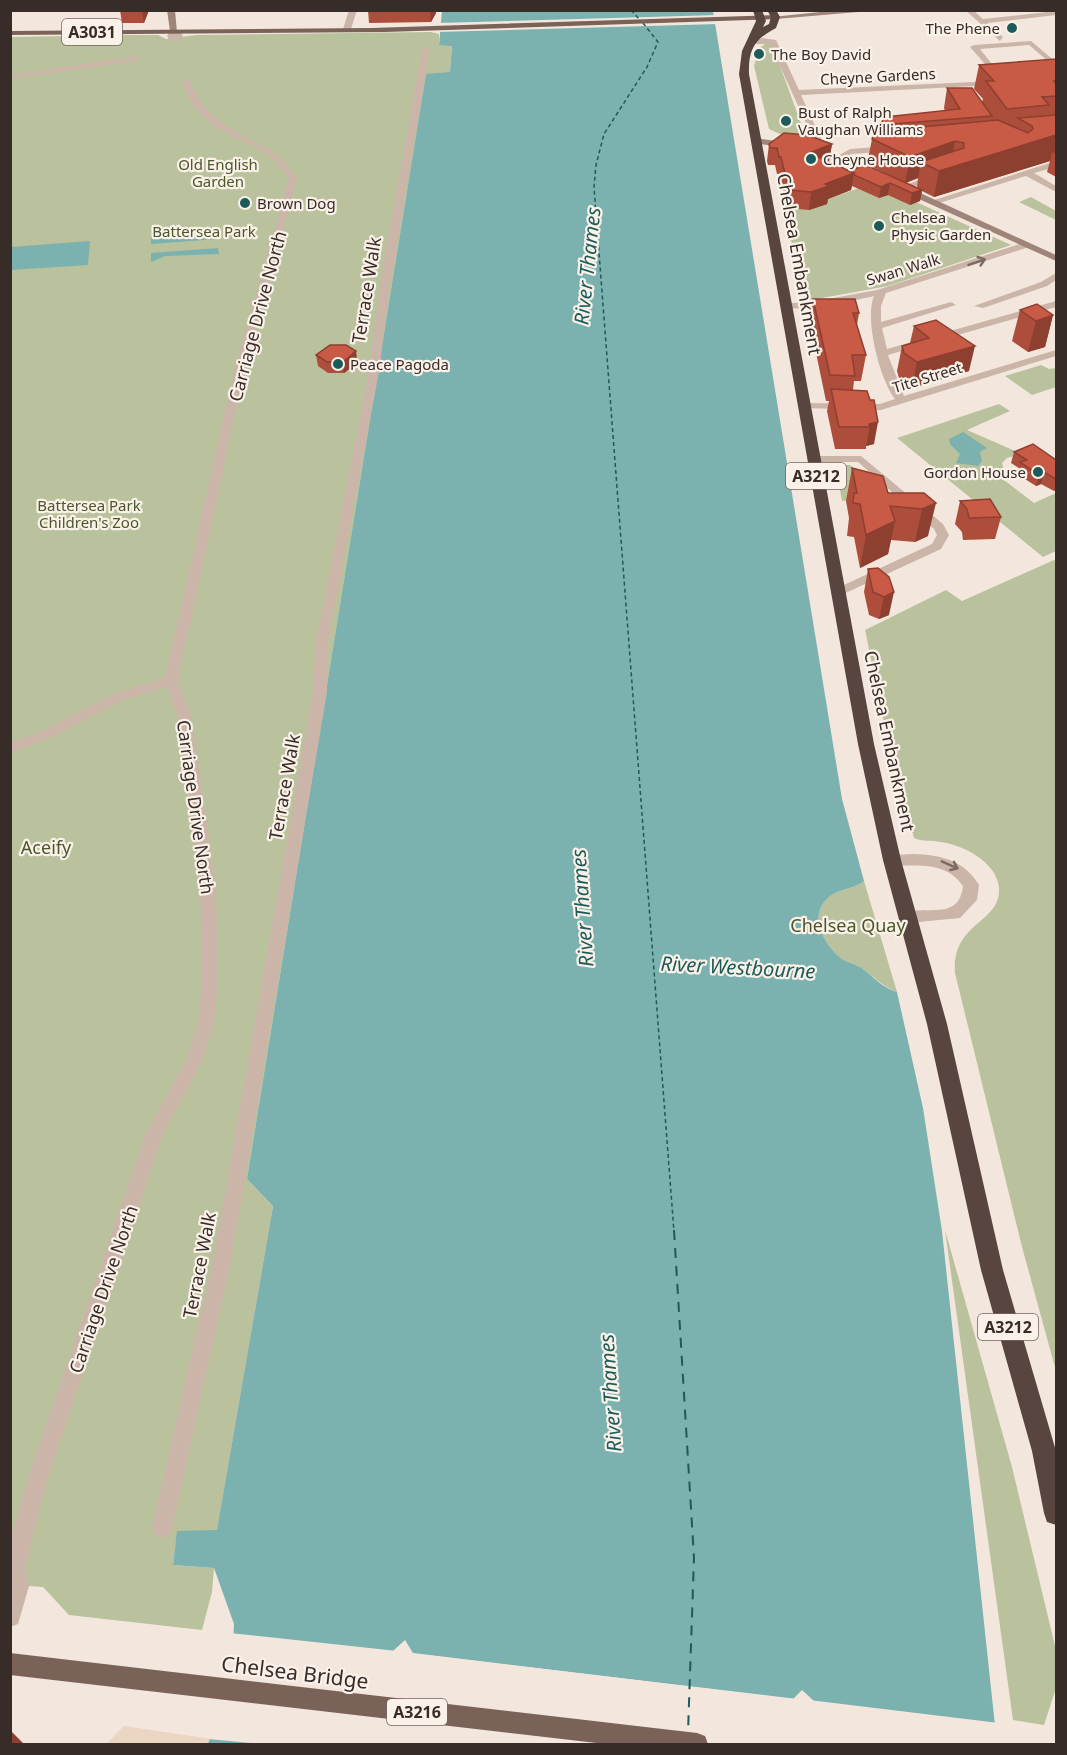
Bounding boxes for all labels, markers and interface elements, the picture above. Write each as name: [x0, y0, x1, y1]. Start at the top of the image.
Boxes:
place label: The Phene: [925, 18, 1000, 38]
road number: A3031: [62, 19, 122, 45]
marker: The Phene: [1005, 21, 1019, 35]
place label: The Boy David: [771, 44, 871, 64]
marker: The Boy David: [752, 47, 766, 61]
street label: Cheyne Gardens: [820, 63, 936, 89]
place label: Bust of Ralph Vaughan Williams: [798, 102, 924, 139]
marker: Bust of Ralph Vaughan Williams: [779, 114, 793, 128]
place label: Cheyne House: [823, 149, 924, 169]
marker: Cheyne House: [804, 152, 818, 166]
park label: Old English Garden: [178, 154, 258, 191]
street label: Chelsea Embankment: [772, 171, 828, 357]
place label: Brown Dog: [257, 193, 336, 213]
marker: Brown Dog: [238, 196, 252, 210]
water label: River Thames: [567, 205, 607, 326]
place label: Chelsea Physic Garden: [891, 207, 991, 244]
marker: Chelsea Physic Garden: [872, 219, 886, 233]
park label: Battersea Park: [152, 221, 256, 241]
street label: Carriage Drive North: [223, 228, 291, 404]
street label: Terrace Walk: [346, 235, 386, 345]
street label: Swan Walk: [864, 248, 942, 290]
one-way arrow: [967, 255, 986, 266]
place label: Peace Pagoda: [350, 354, 449, 374]
marker: Peace Pagoda: [331, 357, 345, 371]
street label: Tite Street: [890, 357, 965, 397]
place label: Gordon House: [924, 462, 1026, 482]
road number: A3212: [786, 463, 846, 489]
marker: Gordon House: [1031, 465, 1045, 479]
park label: Battersea Park Children's Zoo: [37, 495, 141, 532]
street label: Chelsea Embankment: [859, 648, 921, 834]
street label: Carriage Drive North: [172, 718, 220, 896]
street label: Terrace Walk: [263, 732, 305, 842]
park label: Aceify: [21, 835, 72, 859]
water label: River Thames: [564, 848, 600, 968]
one-way arrow: [940, 860, 958, 871]
park label: Chelsea Quay: [790, 913, 906, 937]
water label: River Westbourne: [660, 949, 816, 985]
street label: Carriage Drive North: [63, 1202, 143, 1376]
street label: Terrace Walk: [177, 1209, 221, 1320]
road number: A3212: [978, 1314, 1038, 1340]
water label: River Thames: [592, 1333, 628, 1453]
street label: Chelsea Bridge: [220, 1649, 370, 1695]
road number: A3216: [387, 1699, 447, 1725]

